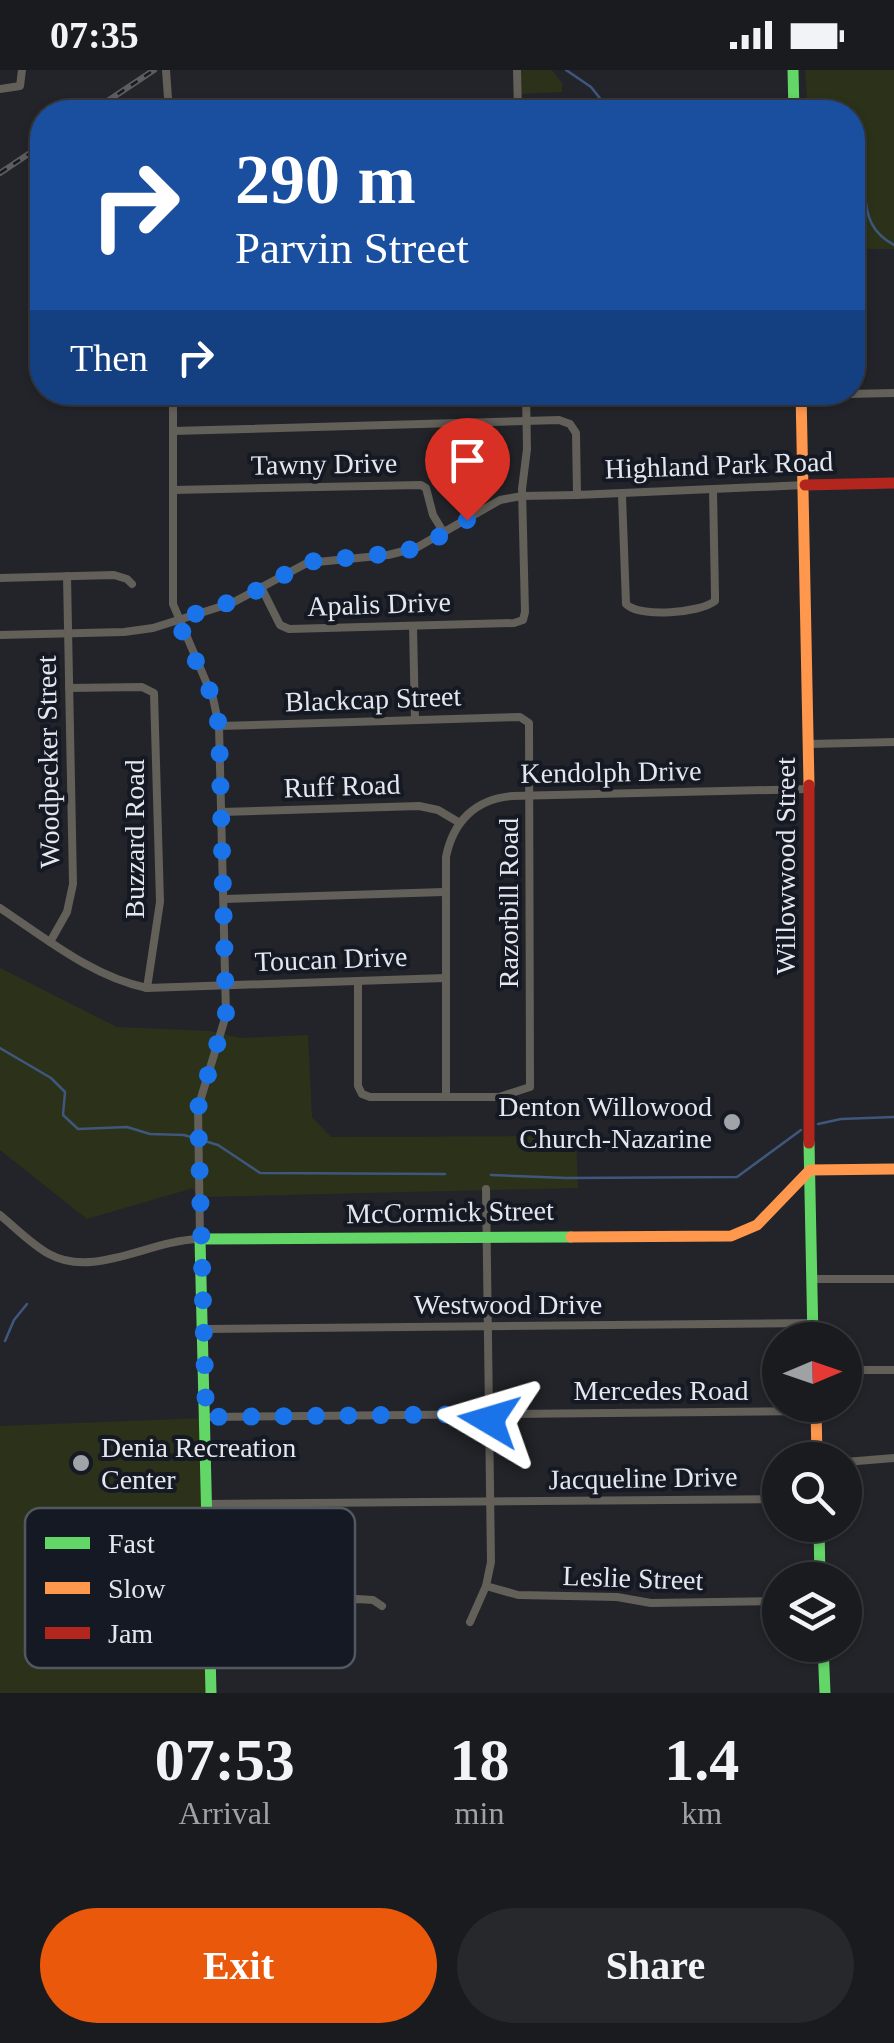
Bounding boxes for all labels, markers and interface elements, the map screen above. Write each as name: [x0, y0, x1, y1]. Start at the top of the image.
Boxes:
text: 07:35: [50, 14, 139, 56]
icon: right: [70, 140, 200, 270]
text: 290 m: [235, 141, 416, 218]
text: Parvin Street: [235, 223, 469, 273]
icon: right: [168, 330, 223, 385]
text: Then: [70, 337, 148, 379]
pin: [425, 418, 510, 521]
icon: arrive: [440, 433, 495, 488]
street label: Highland Park Road: [604, 446, 834, 484]
street label: Tawny Drive: [250, 447, 398, 481]
street label: Apalis Drive: [307, 586, 451, 622]
street label: Woodpecker Street: [31, 655, 65, 869]
street label: Blackcap Street: [284, 680, 462, 718]
street label: Kendolph Drive: [520, 755, 702, 789]
street label: Willowwood Street: [770, 757, 801, 975]
street label: Buzzard Road: [119, 759, 150, 919]
street label: Ruff Road: [283, 768, 401, 804]
street label: Razorbill Road: [493, 818, 524, 988]
street label: Toucan Drive: [254, 941, 408, 977]
place label: Denton Willowood Church-Nazarine: [498, 1091, 712, 1154]
marker: Denton Willowood Church-Nazarine: [721, 1111, 743, 1133]
street label: McCormick Street: [346, 1195, 554, 1229]
street label: Westwood Drive: [414, 1289, 602, 1320]
north arrow: [762, 1322, 862, 1422]
map controls: [762, 1322, 862, 1662]
position arrow: [437, 1368, 541, 1472]
street label: Mercedes Road: [574, 1375, 748, 1406]
place label: Denia Recreation Center: [101, 1432, 296, 1495]
button: search: [762, 1442, 862, 1542]
marker: Denia Recreation Center: [70, 1452, 92, 1474]
street label: Jacqueline Drive: [548, 1461, 738, 1495]
legend: [25, 1508, 355, 1668]
text: Fast: [108, 1528, 155, 1559]
street label: Leslie Street: [562, 1560, 704, 1596]
button: layers: [762, 1562, 862, 1662]
text: Slow: [108, 1573, 166, 1604]
text: Jam: [108, 1618, 153, 1649]
text: 07:53: [155, 1727, 295, 1793]
text: 18: [449, 1727, 509, 1793]
text: 1.4: [664, 1727, 739, 1793]
text: Arrival: [179, 1795, 271, 1831]
text: min: [455, 1795, 504, 1831]
text: km: [681, 1795, 722, 1831]
button: Exit: [40, 1908, 437, 2023]
button: Share: [457, 1908, 854, 2023]

